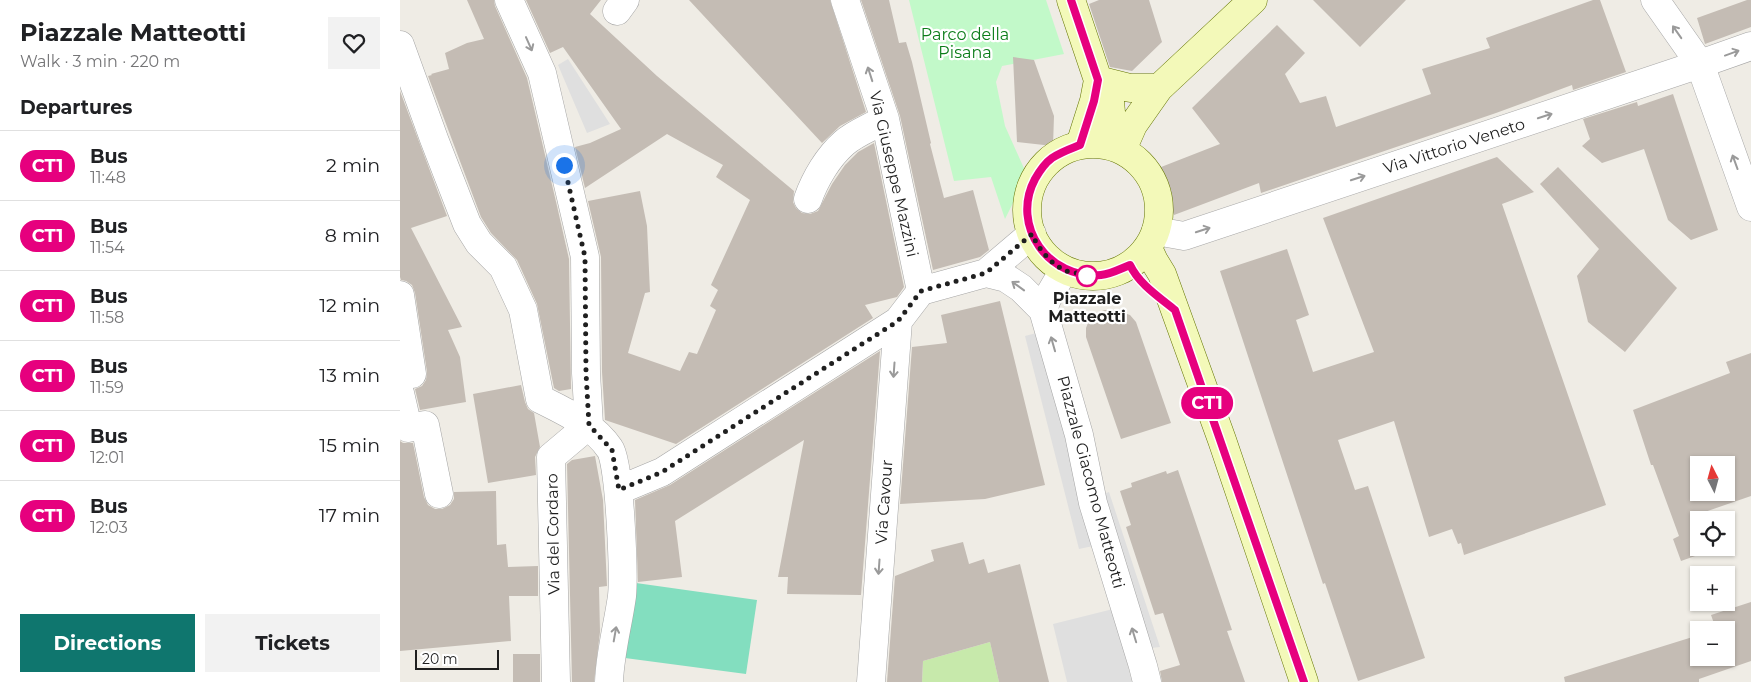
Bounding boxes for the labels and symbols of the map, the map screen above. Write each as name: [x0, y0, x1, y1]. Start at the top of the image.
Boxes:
park label: Parco della Pisana: [921, 25, 1009, 62]
one-way arrow: [1672, 25, 1682, 39]
one-way arrow: [525, 37, 535, 52]
one-way arrow: [1724, 48, 1739, 57]
one-way arrow: [864, 66, 874, 82]
street label: Via Giuseppe Mazzini: [866, 89, 922, 259]
one-way arrow: [1537, 111, 1552, 120]
street label: Via Vittorio Veneto: [1381, 114, 1527, 178]
your location: [552, 153, 577, 178]
one-way arrow: [1729, 154, 1739, 170]
one-way arrow: [1349, 173, 1365, 183]
one-way arrow: [1195, 225, 1211, 234]
marker: Piazzale Matteotti: [1076, 265, 1098, 287]
one-way arrow: [1011, 281, 1025, 291]
place label: Piazzale Matteotti: [1048, 289, 1126, 326]
one-way arrow: [1048, 336, 1058, 352]
one-way arrow: [889, 361, 899, 377]
street label: Piazzale Giacomo Matteotti: [1053, 374, 1129, 590]
line badge: CT1: [1178, 387, 1236, 419]
north arrow: [1690, 456, 1735, 501]
street label: Via Cavour: [872, 459, 896, 545]
street label: Via del Cordaro: [542, 473, 564, 595]
one-way arrow: [874, 558, 883, 574]
one-way arrow: [610, 626, 620, 642]
one-way arrow: [1128, 627, 1138, 643]
scale bar: [415, 647, 499, 670]

